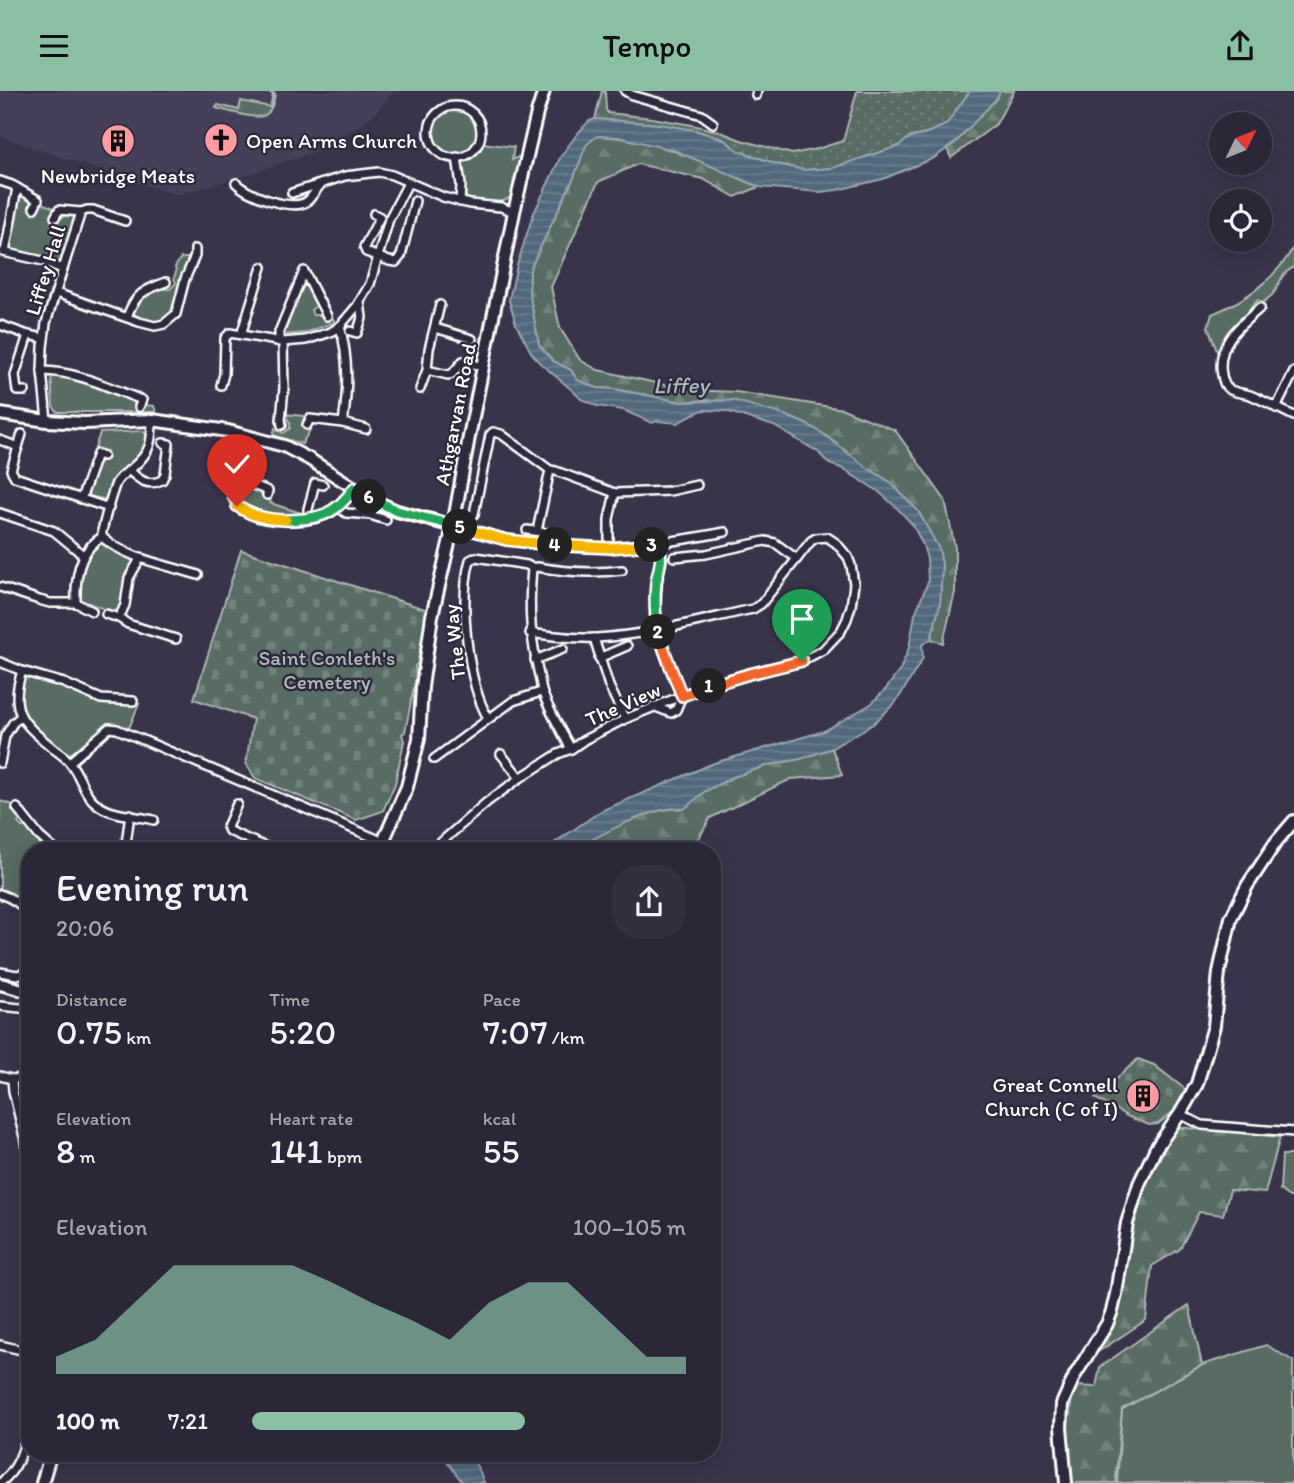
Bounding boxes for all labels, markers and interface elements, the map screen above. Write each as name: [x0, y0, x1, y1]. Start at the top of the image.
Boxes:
icon: menu: [35, 27, 73, 65]
text: Tempo: [603, 27, 692, 65]
icon: share: [1221, 27, 1259, 65]
north arrow: [1209, 112, 1272, 175]
map controls: [1209, 112, 1272, 252]
church icon: Open Arms Church: [202, 121, 240, 159]
building icon: Newbridge Meats: [99, 122, 137, 160]
place label: Open Arms Church: [246, 128, 417, 153]
place label: Newbridge Meats: [41, 163, 195, 188]
button: locate: [1209, 189, 1272, 252]
street label: Liffey Hall: [19, 222, 71, 318]
street label: Athgarvan Road: [429, 340, 481, 487]
water label: Liffey: [653, 370, 711, 399]
pin: [207, 434, 267, 506]
icon: check: [218, 445, 256, 483]
pin: 6: [352, 479, 386, 515]
text: 6: [363, 485, 374, 508]
pin: 5: [442, 509, 477, 544]
text: 5: [455, 515, 464, 538]
pin: 4: [538, 527, 572, 563]
pin: 3: [634, 527, 670, 563]
text: 4: [549, 533, 560, 556]
text: 3: [646, 533, 657, 556]
pin: [772, 589, 832, 661]
icon: arrive: [783, 600, 821, 638]
street label: The Way: [438, 603, 470, 681]
pin: 2: [640, 615, 676, 649]
text: 2: [653, 620, 663, 643]
park label: Saint Conleth's Cemetery: [259, 645, 395, 694]
pin: 1: [692, 669, 726, 703]
text: 1: [704, 674, 713, 697]
street label: The View: [581, 676, 665, 732]
text: Evening run: [56, 865, 249, 911]
button: share: [612, 865, 686, 939]
text: 20:06: [56, 914, 114, 942]
text: Distance: [56, 988, 127, 1011]
text: Time: [269, 988, 310, 1011]
text: Pace: [483, 988, 521, 1011]
text: 0.75: [56, 1011, 122, 1053]
text: 5:20: [269, 1011, 336, 1053]
text: 7:07: [483, 1011, 548, 1053]
text: km: [122, 1026, 151, 1049]
text: /km: [548, 1026, 585, 1049]
place label: Great Connell Church (C of I): [985, 1072, 1118, 1121]
building icon: Great Connell Church (C of I): [1124, 1077, 1162, 1115]
text: Elevation: [56, 1107, 132, 1130]
text: Heart rate: [269, 1107, 353, 1130]
text: kcal: [483, 1107, 516, 1130]
text: 8: [56, 1130, 75, 1172]
text: 141: [269, 1130, 323, 1172]
text: 55: [483, 1130, 519, 1172]
text: m: [75, 1145, 95, 1168]
text: bpm: [323, 1145, 362, 1168]
text: Elevation: [56, 1213, 147, 1241]
text: 100–105 m: [573, 1213, 686, 1241]
text: 100 m: [56, 1407, 120, 1435]
text: 7:21: [168, 1407, 208, 1435]

